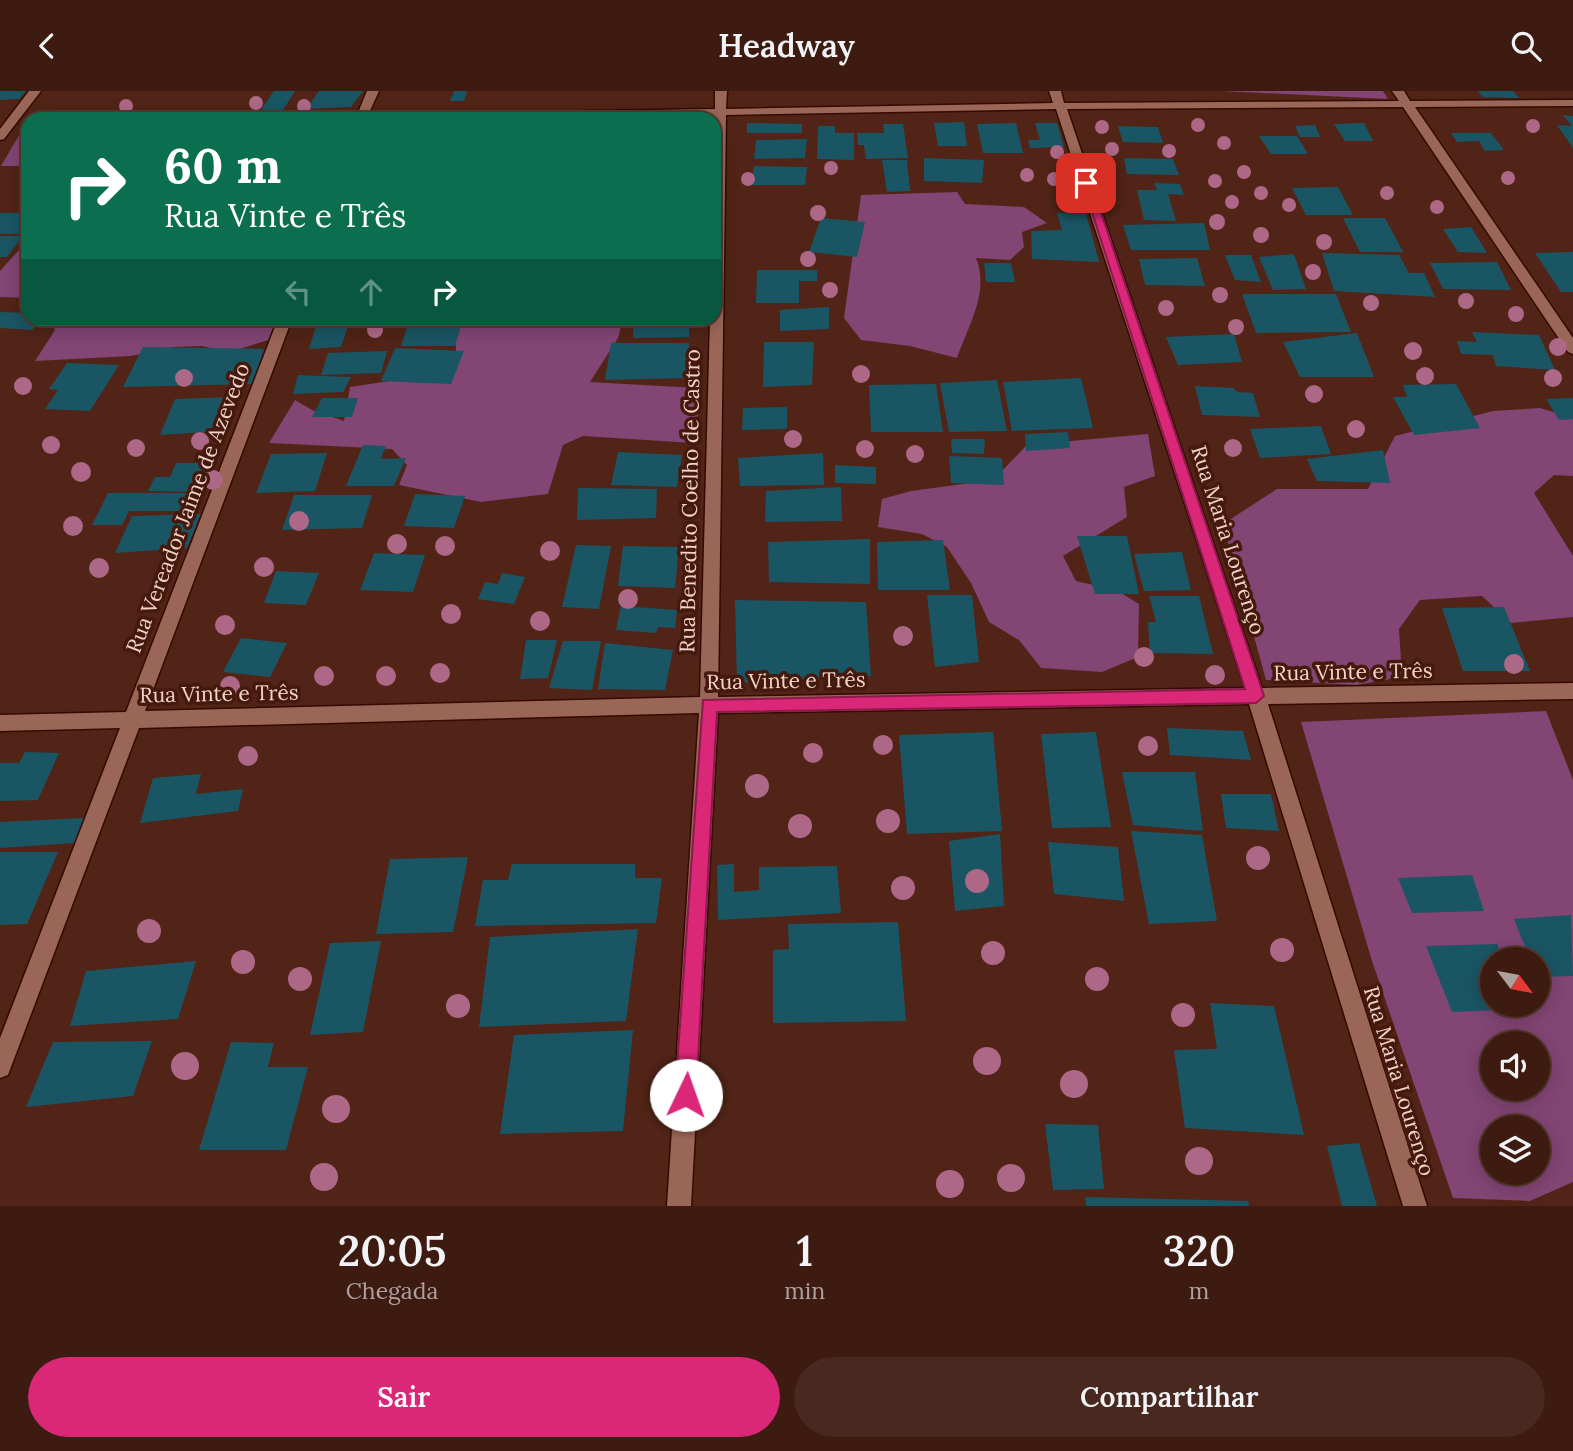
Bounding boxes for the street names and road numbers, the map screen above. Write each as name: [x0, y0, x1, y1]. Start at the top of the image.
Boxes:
street label: Rua Benedito Coelho de Castro: [673, 349, 706, 653]
street label: Rua Vereador Jaime de Azevedo: [120, 359, 255, 657]
street label: Rua Maria Lourenço: [1185, 442, 1272, 638]
street label: Rua Vinte e Três: [1273, 657, 1433, 686]
street label: Rua Vinte e Três: [706, 666, 866, 695]
street label: Rua Vinte e Três: [139, 679, 299, 708]
street label: Rua Maria Lourenço: [1358, 983, 1441, 1179]

